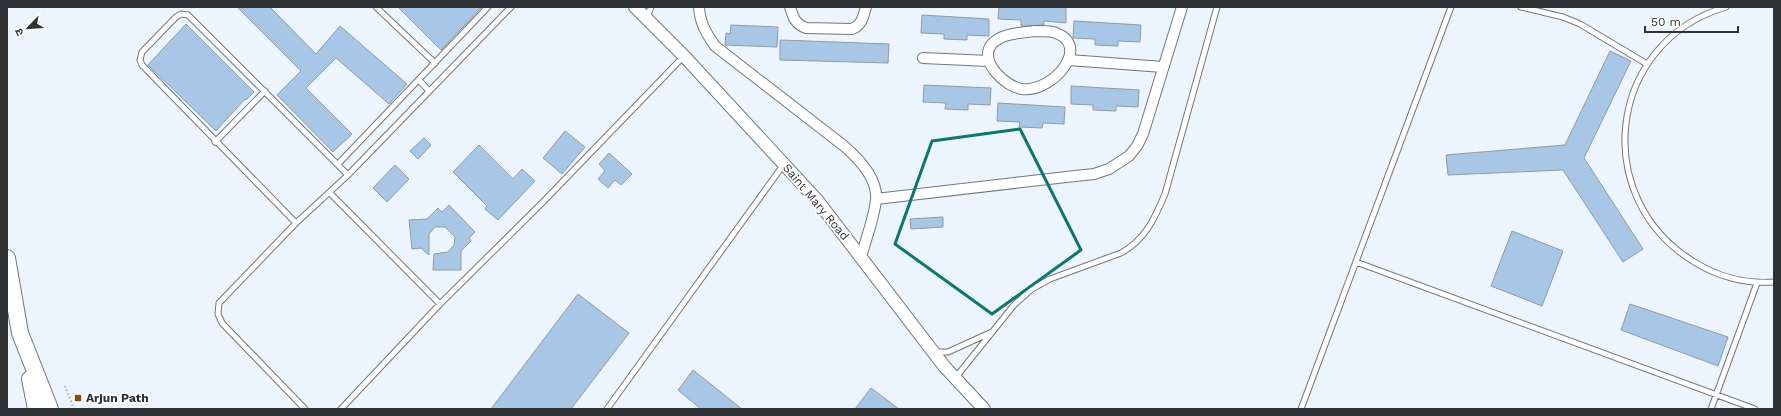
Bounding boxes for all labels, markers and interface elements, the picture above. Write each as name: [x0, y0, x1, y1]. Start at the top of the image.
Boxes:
north arrow: [8, 8, 48, 48]
scale bar: [1645, 8, 1738, 34]
text: 50 m: [1651, 15, 1681, 29]
text: उ: [12, 26, 27, 38]
street label: Saint Mary Road: [780, 161, 852, 243]
place label: Arjun Path: [86, 391, 149, 405]
marker: Arjun Path: [73, 393, 83, 403]

